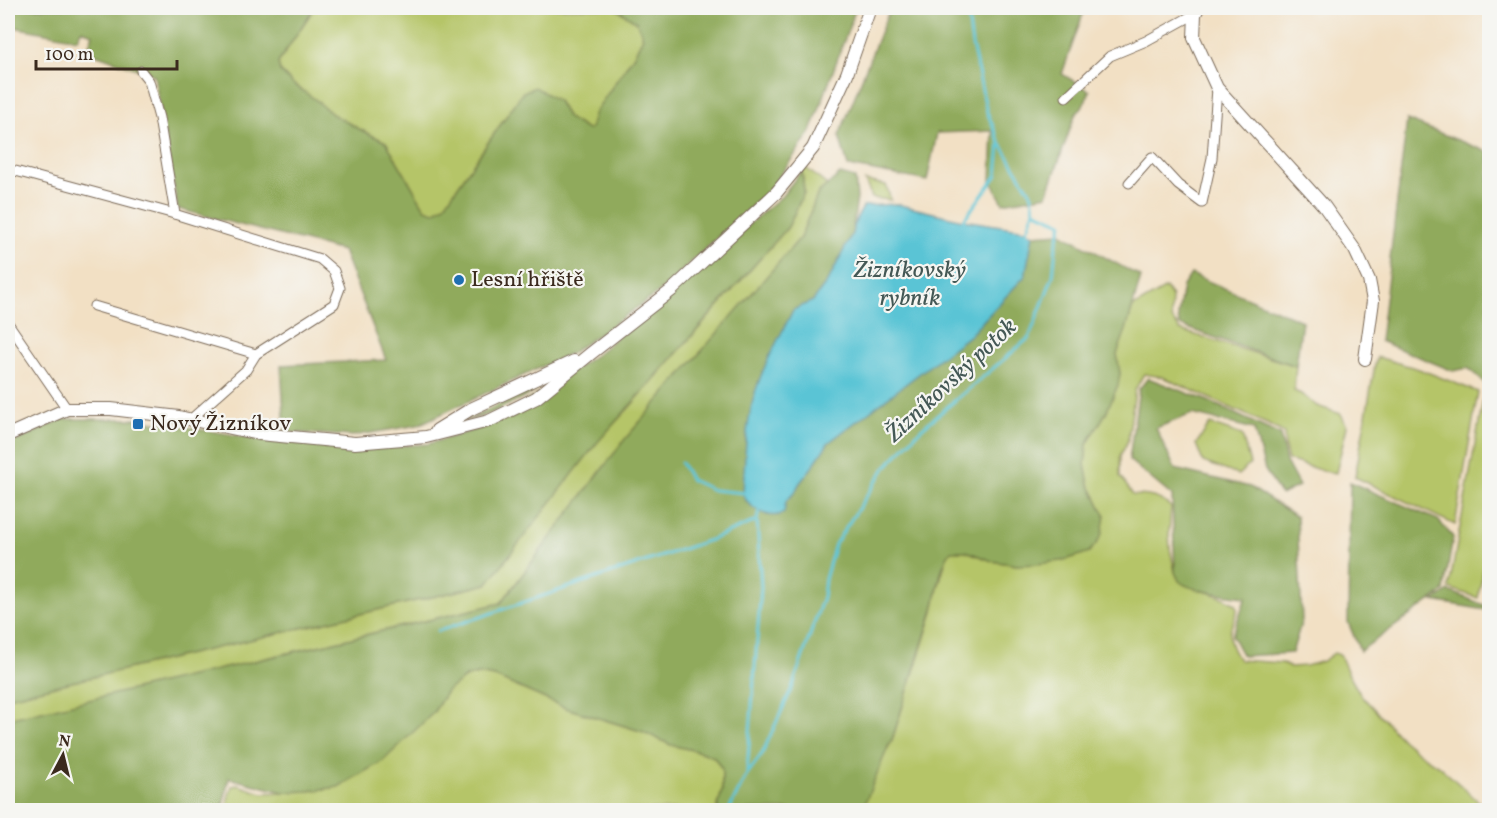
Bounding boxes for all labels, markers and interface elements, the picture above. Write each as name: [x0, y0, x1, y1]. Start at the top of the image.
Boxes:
scale bar: [36, 33, 177, 71]
text: 100 m: [45, 43, 94, 68]
water label: Žizníkovský rybník: [853, 254, 966, 316]
place label: Lesní hřiště: [471, 265, 584, 296]
marker: Lesní hřiště: [452, 273, 466, 287]
water label: Žizníkovský potok: [878, 311, 1025, 452]
place label: Nový Žizníkov: [150, 409, 291, 440]
marker: Nový Žizníkov: [131, 417, 145, 431]
north arrow: [33, 725, 93, 785]
text: N: [57, 730, 72, 754]

